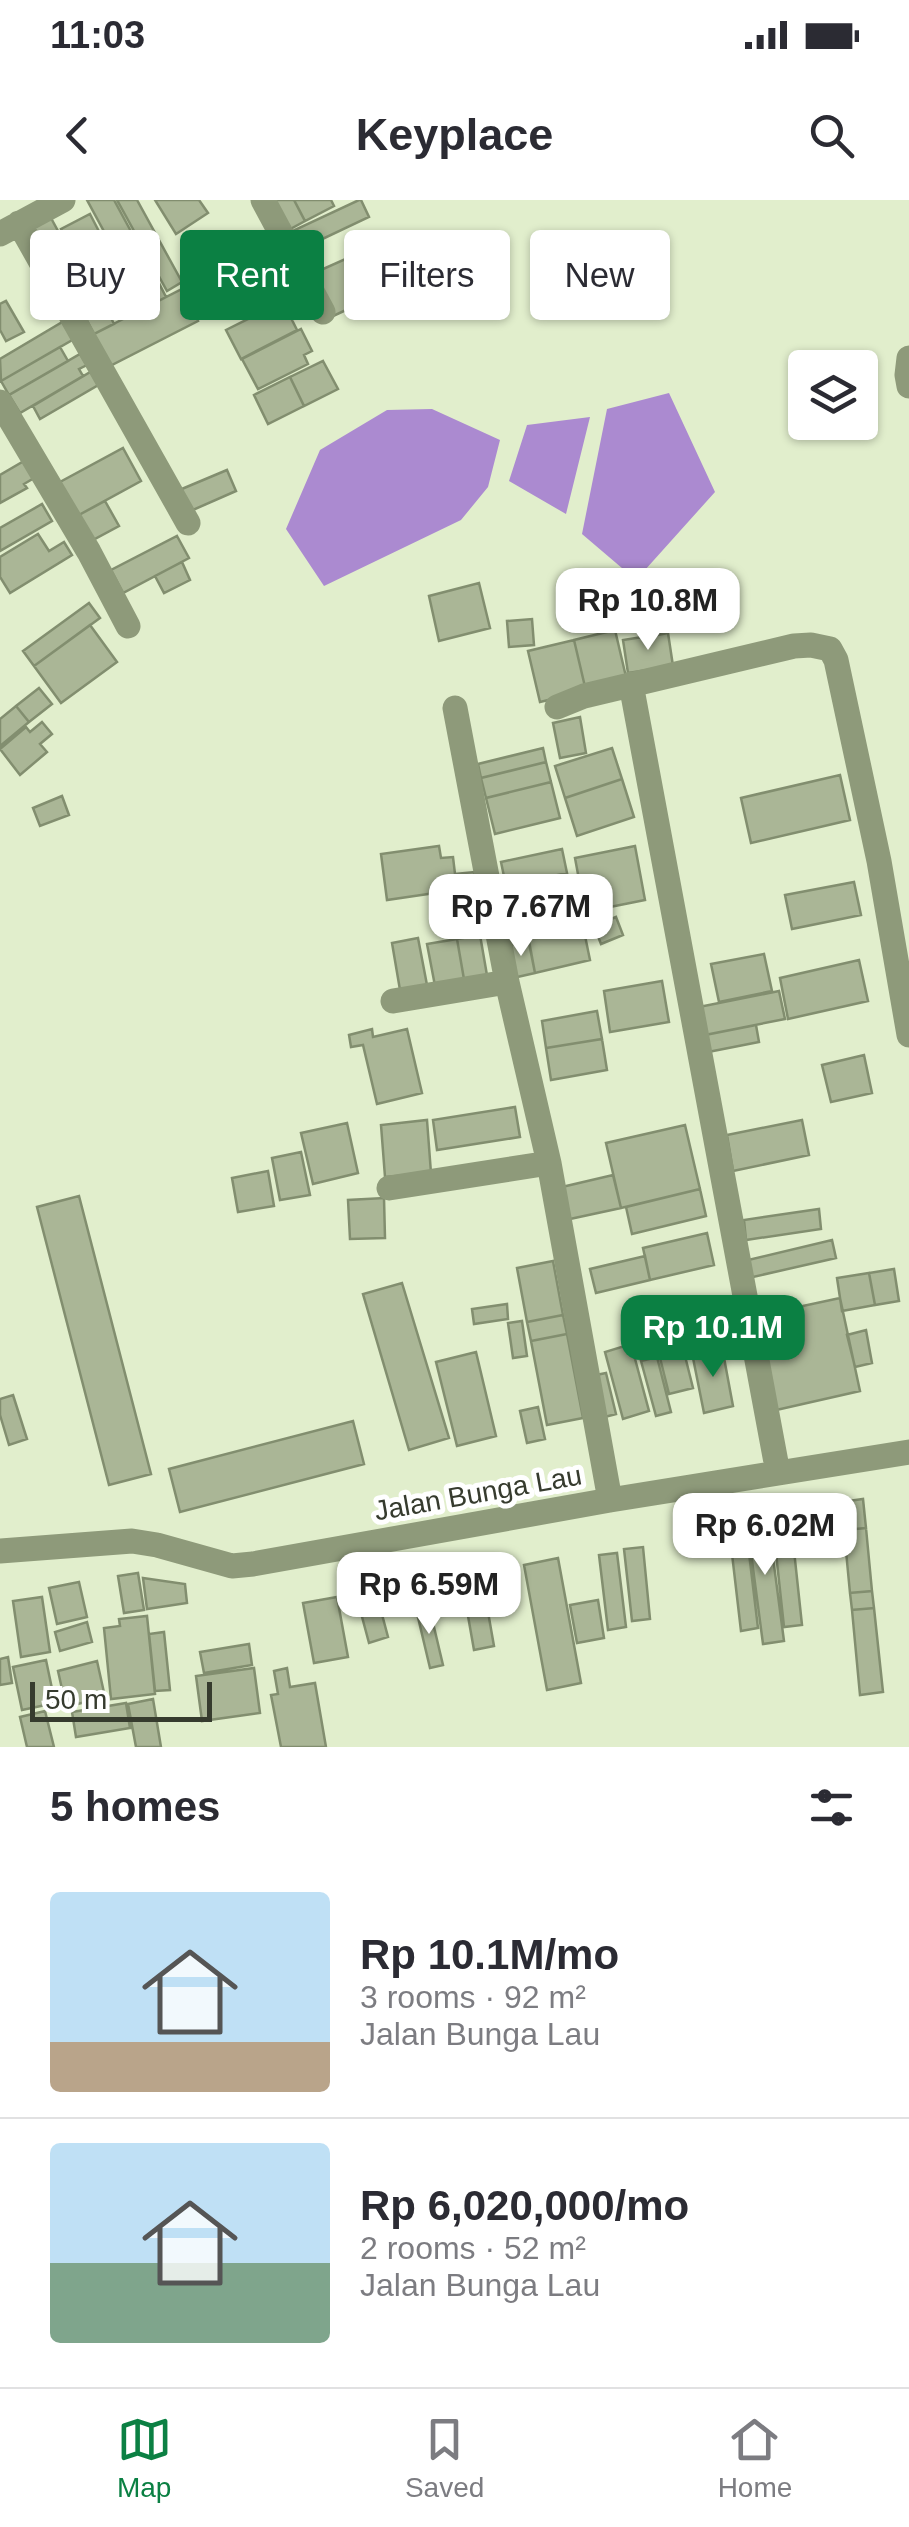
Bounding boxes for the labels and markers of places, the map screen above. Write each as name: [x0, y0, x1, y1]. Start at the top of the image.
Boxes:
pin: Rp 10.8M: [545, 568, 751, 653]
pin: Rp 7.67M: [418, 874, 624, 959]
pin: Rp 10.1M: [610, 1295, 816, 1380]
pin: Rp 6.02M: [662, 1493, 868, 1578]
pin: Rp 6.59M: [326, 1552, 532, 1637]

